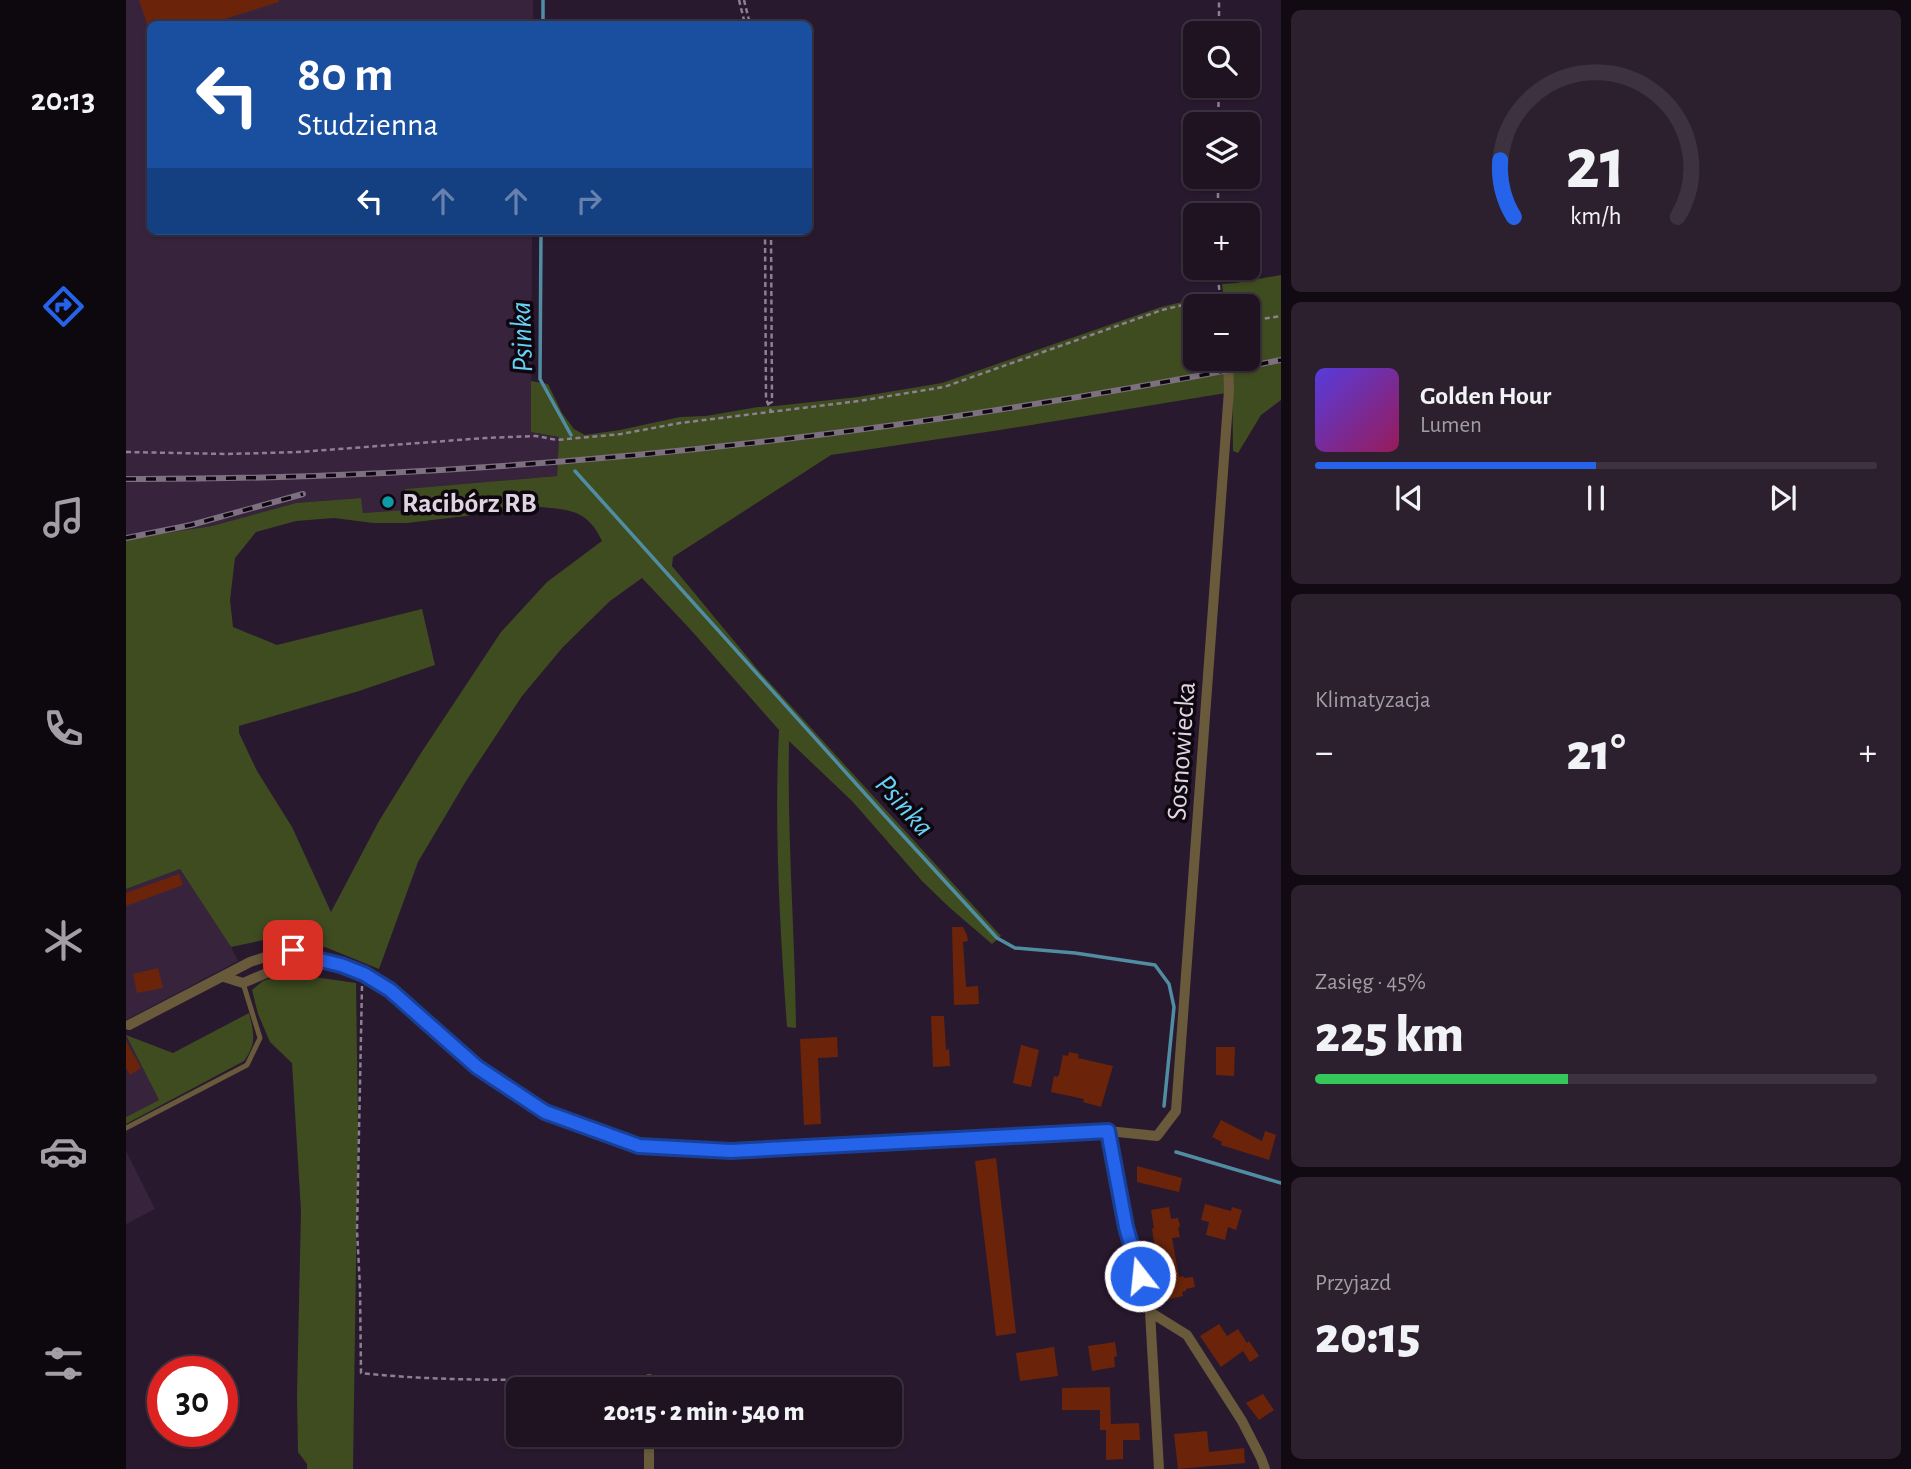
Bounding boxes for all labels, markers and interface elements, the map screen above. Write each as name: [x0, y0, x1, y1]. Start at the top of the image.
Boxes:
map controls: [1183, 21, 1260, 371]
button: search: [1183, 21, 1260, 98]
icon: left: [182, 49, 273, 140]
text: 80 m: [297, 51, 394, 100]
text: 20:13: [31, 84, 95, 116]
text: Studzienna: [297, 109, 438, 141]
button: layers: [1183, 112, 1260, 189]
text: 21: [1566, 129, 1626, 202]
icon: left: [351, 182, 389, 220]
icon: ahead: [424, 182, 462, 220]
icon: ahead: [497, 182, 535, 220]
icon: right: [570, 182, 608, 220]
button: +: [1183, 203, 1260, 280]
text: km/h: [1570, 204, 1622, 229]
icon: directions: [39, 282, 88, 331]
button: −: [1183, 294, 1260, 371]
water label: Psinka: [506, 301, 538, 373]
text: Golden Hour: [1420, 383, 1551, 409]
text: Lumen: [1420, 414, 1482, 437]
icon: previous: [1390, 479, 1428, 517]
icon: pause: [1577, 479, 1615, 517]
icon: next: [1764, 479, 1802, 517]
place label: Racibórz RB: [402, 490, 537, 518]
icon: music: [39, 493, 88, 542]
marker: Racibórz RB: [380, 494, 396, 510]
street label: Sosnowiecka: [1163, 681, 1201, 821]
text: Klimatyzacja: [1315, 689, 1431, 712]
icon: phone: [39, 704, 88, 753]
text: 21°: [1566, 727, 1626, 779]
text: −: [1315, 734, 1333, 772]
text: +: [1859, 734, 1877, 772]
water label: Psinka: [869, 769, 939, 842]
icon: climate: [39, 916, 88, 965]
pin: [263, 920, 323, 980]
icon: arrive: [274, 931, 312, 969]
text: Zasięg · 45%: [1315, 971, 1426, 994]
text: 225 km: [1315, 1009, 1464, 1061]
icon: car: [39, 1127, 88, 1176]
position arrow: [1103, 1239, 1177, 1313]
text: Przyjazd: [1315, 1272, 1391, 1295]
text: 20:15: [1315, 1310, 1421, 1362]
icon: filters: [39, 1339, 88, 1388]
speed limit sign: 30: [147, 1356, 238, 1447]
text: 20:15 · 2 min · 540 m: [603, 1399, 805, 1425]

